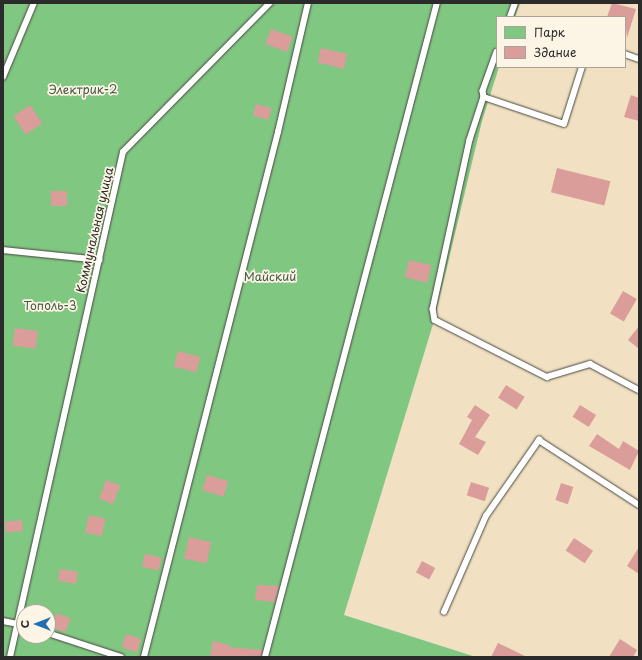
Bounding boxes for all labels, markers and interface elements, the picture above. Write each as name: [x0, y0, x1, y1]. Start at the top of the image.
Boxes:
legend: [496, 16, 626, 68]
text: Парк: [534, 23, 565, 41]
text: Здание: [534, 43, 576, 61]
park label: Электрик-2: [49, 83, 117, 97]
street label: Коммунальная улица: [73, 165, 117, 295]
park label: Майский: [244, 270, 296, 284]
park label: Тополь-3: [23, 299, 77, 313]
north arrow: [16, 604, 56, 644]
text: С: [16, 620, 33, 628]

